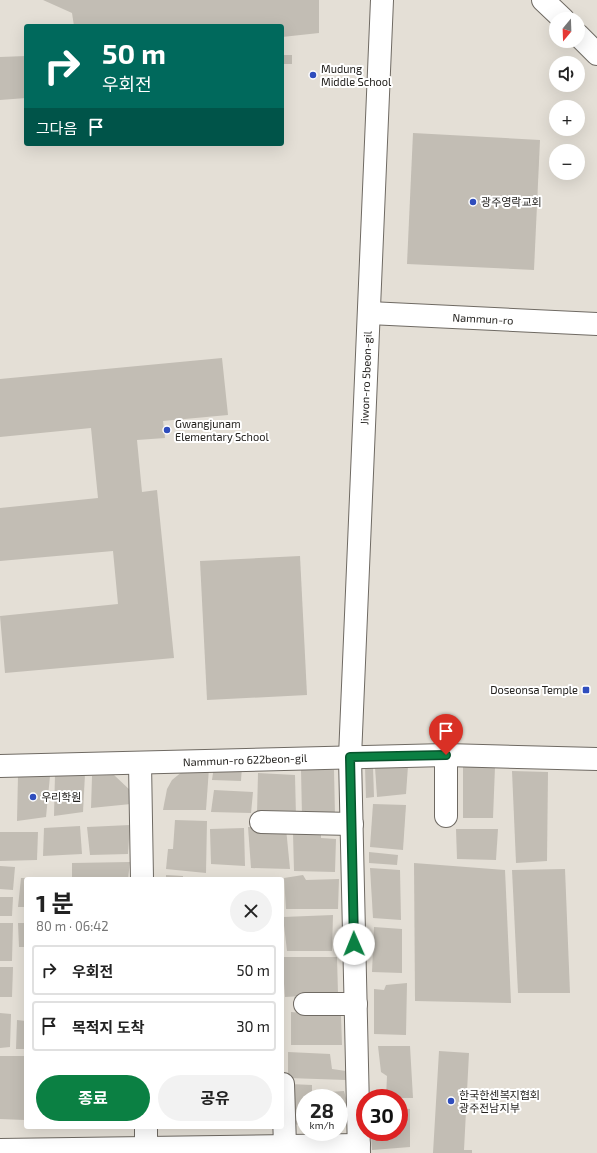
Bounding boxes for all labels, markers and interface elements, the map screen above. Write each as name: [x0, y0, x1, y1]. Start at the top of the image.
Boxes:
north arrow: [549, 12, 585, 48]
map controls: [549, 12, 585, 180]
text: 50 m: [102, 36, 166, 70]
icon: right: [36, 40, 88, 92]
button: sound: [549, 56, 585, 92]
place label: Mudung Middle School: [321, 62, 392, 88]
marker: Mudung Middle School: [308, 70, 318, 80]
text: 우회전: [102, 73, 152, 95]
button: +: [549, 100, 585, 136]
icon: arrive: [85, 116, 107, 138]
text: 그다음: [36, 119, 77, 137]
button: −: [549, 144, 585, 180]
place label: 광주영락교회: [481, 195, 542, 208]
marker: 광주영락교회: [468, 197, 478, 207]
street label: Nammun-ro: [452, 310, 514, 327]
street label: Jiwon-ro 5beon-gil: [357, 330, 374, 425]
place label: Gwangjunam Elementary School: [175, 417, 269, 443]
marker: Gwangjunam Elementary School: [162, 425, 172, 435]
place label: Doseonsa Temple: [490, 683, 578, 696]
marker: Doseonsa Temple: [581, 685, 591, 695]
pin: [429, 714, 463, 755]
icon: arrive: [435, 720, 457, 742]
street label: Nammun-ro 622beon-gil: [183, 751, 308, 768]
place label: 우리학원: [41, 790, 81, 803]
marker: 우리학원: [28, 792, 38, 802]
text: 1 분: [36, 888, 74, 917]
button: close: [230, 890, 272, 932]
text: 80 m · 06:42: [36, 918, 109, 934]
position arrow: [333, 923, 375, 965]
icon: right: [38, 959, 60, 981]
text: 50 m: [236, 961, 270, 979]
text: 우회전: [72, 962, 113, 980]
icon: arrive: [38, 1015, 60, 1037]
text: 30 m: [236, 1017, 270, 1035]
text: 목적지 도착: [72, 1018, 144, 1036]
button: 종료: [36, 1075, 150, 1121]
button: 공유: [158, 1075, 272, 1121]
place label: 한국한센복지협회 광주전남지부: [459, 1088, 540, 1114]
speed limit sign: 30: [356, 1089, 408, 1141]
marker: 한국한센복지협회 광주전남지부: [446, 1096, 456, 1106]
text: 28: [310, 1098, 334, 1122]
text: km/h: [310, 1119, 334, 1131]

